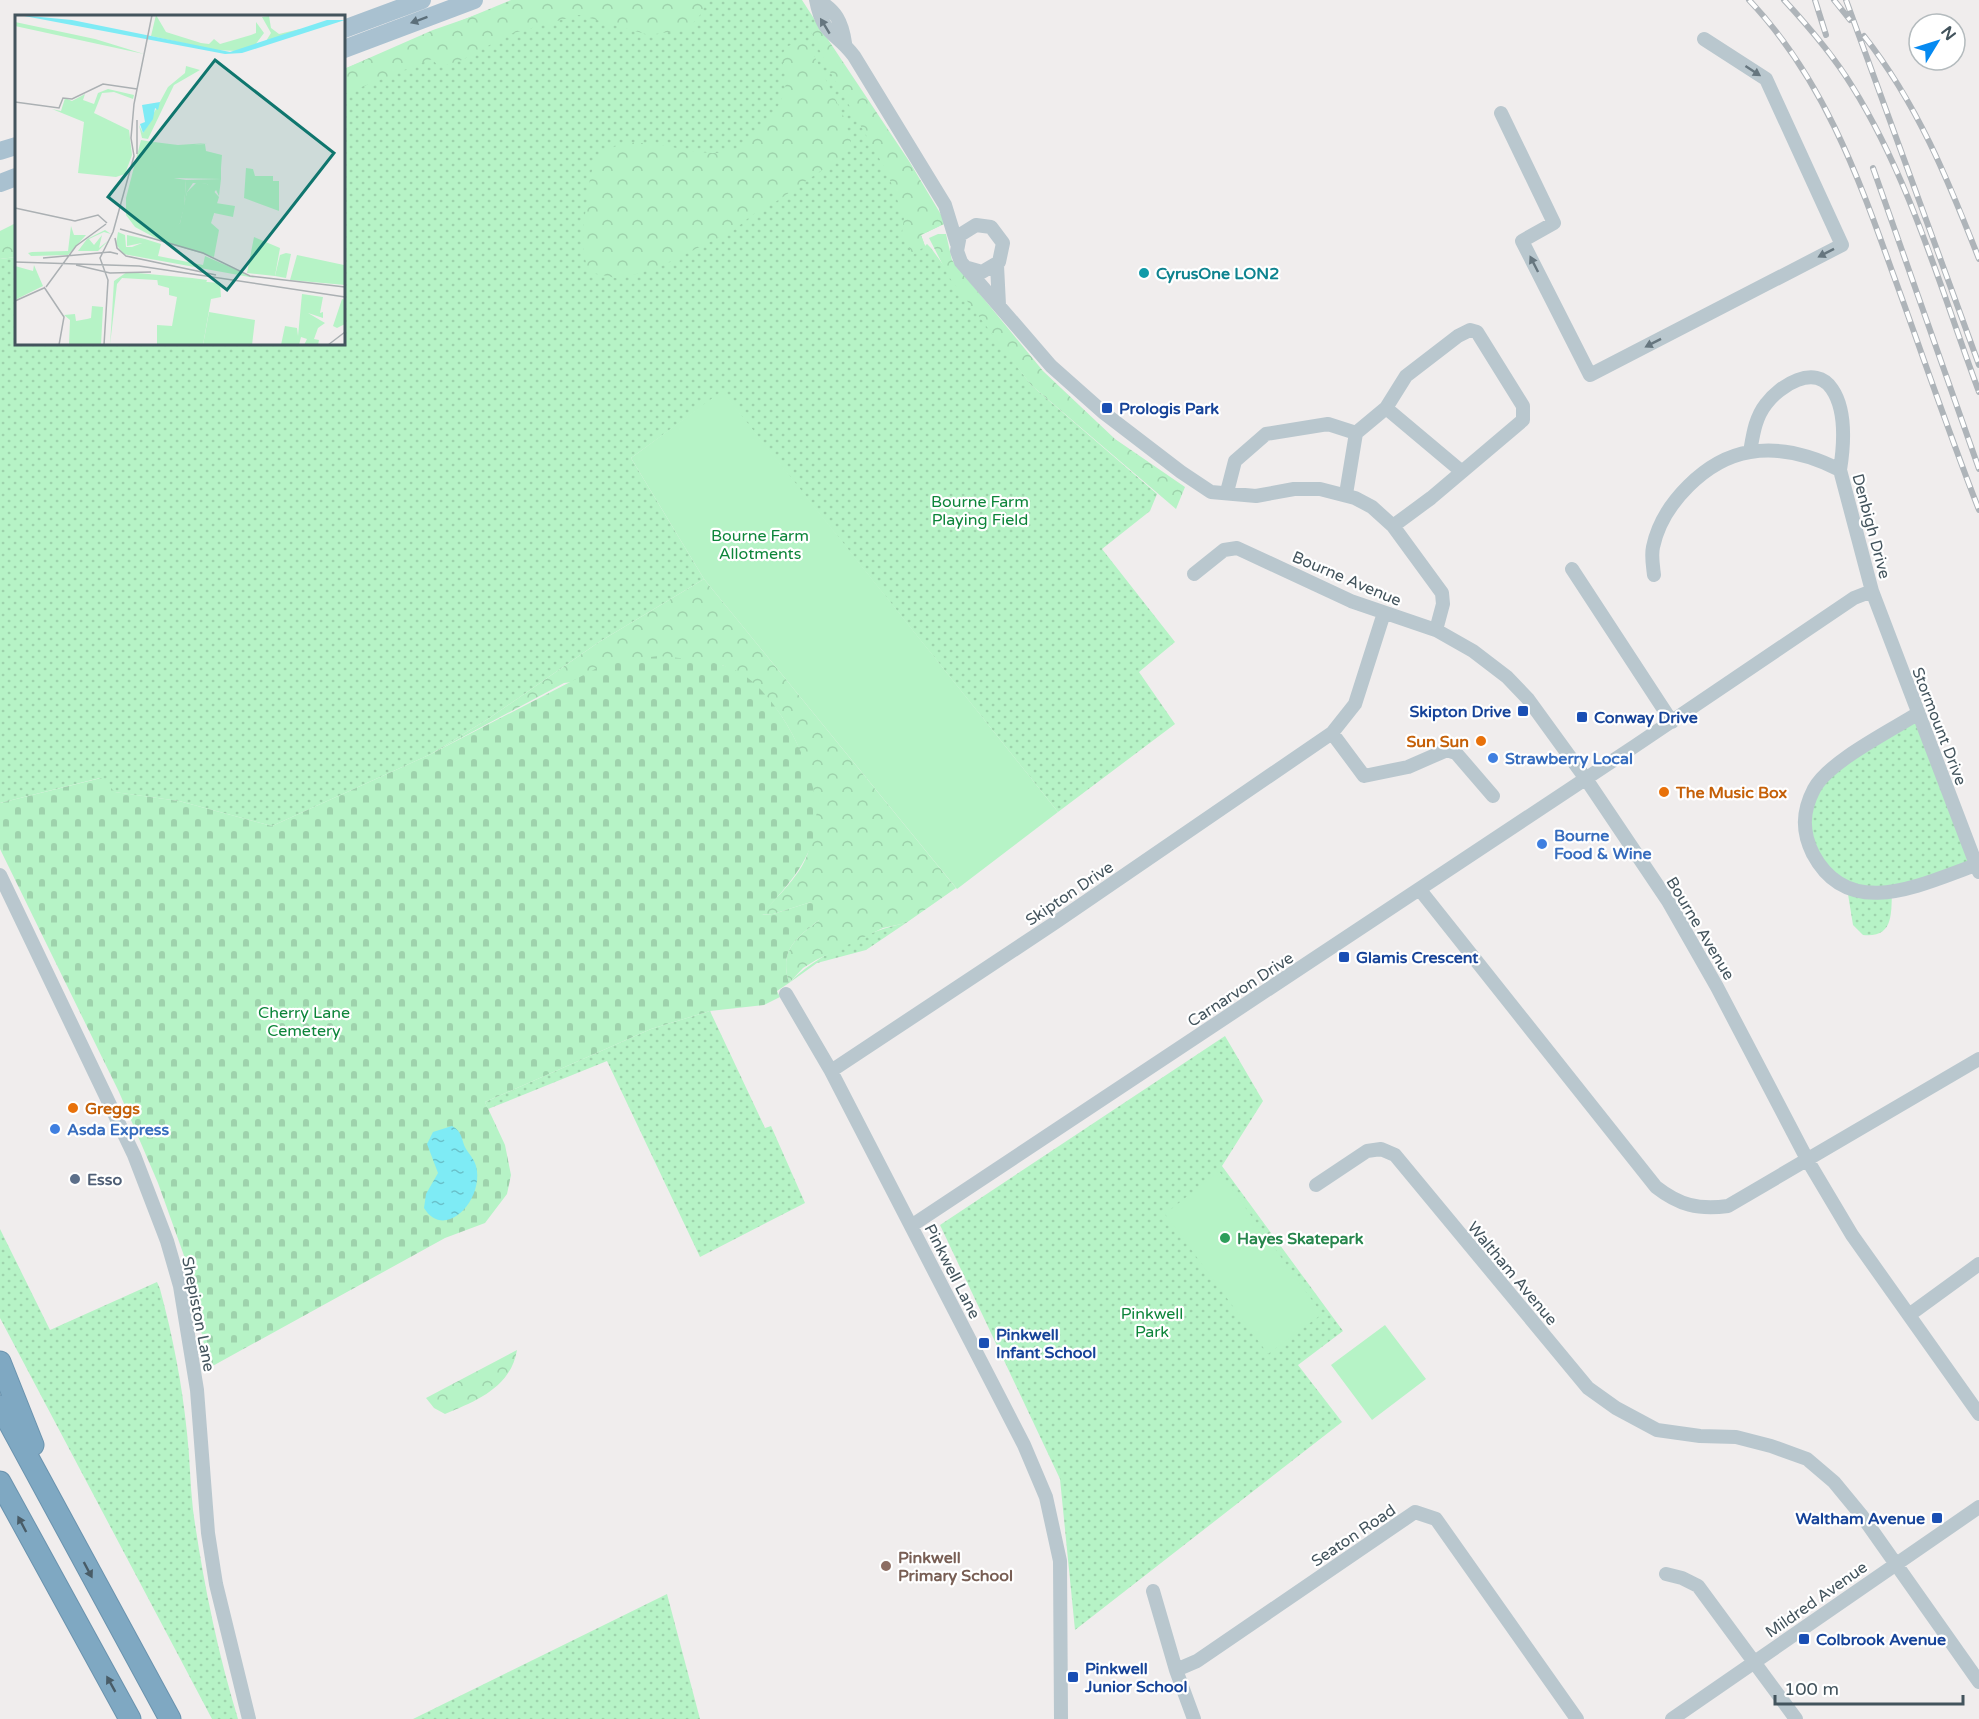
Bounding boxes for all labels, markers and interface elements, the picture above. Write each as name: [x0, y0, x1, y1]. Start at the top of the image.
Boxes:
north arrow: [1907, 12, 1967, 72]
inset map: [15, 15, 345, 345]
one-way arrow: [410, 15, 428, 25]
one-way arrow: [820, 17, 830, 34]
text: N: [1936, 22, 1960, 45]
one-way arrow: [1744, 65, 1760, 77]
one-way arrow: [1817, 248, 1834, 258]
one-way arrow: [1529, 256, 1539, 273]
place label: CyrusOne LON2: [1156, 264, 1279, 284]
marker: CyrusOne LON2: [1137, 266, 1151, 280]
one-way arrow: [1644, 338, 1661, 347]
place label: Prologis Park: [1119, 399, 1219, 419]
marker: Prologis Park: [1100, 401, 1114, 415]
street label: Denbigh Drive: [1847, 472, 1895, 581]
park label: Bourne Farm Playing Field: [931, 492, 1029, 530]
park label: Bourne Farm Allotments: [711, 526, 809, 564]
street label: Bourne Avenue: [1289, 547, 1404, 611]
street label: Stormount Drive: [1907, 665, 1971, 788]
place label: Skipton Drive: [1409, 702, 1511, 722]
marker: Skipton Drive: [1516, 704, 1530, 718]
place label: Conway Drive: [1594, 708, 1698, 728]
marker: Conway Drive: [1575, 710, 1589, 724]
place label: Sun Sun: [1406, 732, 1469, 752]
marker: Sun Sun: [1474, 734, 1488, 748]
place label: Strawberry Local: [1505, 749, 1633, 769]
marker: Strawberry Local: [1486, 751, 1500, 765]
place label: The Music Box: [1675, 783, 1787, 803]
marker: The Music Box: [1657, 785, 1671, 799]
place label: Bourne Food & Wine: [1554, 826, 1651, 864]
marker: Bourne Food & Wine: [1535, 837, 1549, 851]
street label: Skipton Drive: [1022, 857, 1117, 931]
street label: Bourne Avenue: [1661, 873, 1739, 984]
street label: Carnarvon Drive: [1184, 948, 1297, 1032]
place label: Glamis Crescent: [1356, 948, 1479, 968]
marker: Glamis Crescent: [1337, 950, 1351, 964]
park label: Cherry Lane Cemetery: [258, 1003, 350, 1041]
place label: Greggs: [85, 1099, 140, 1119]
marker: Greggs: [66, 1101, 80, 1115]
place label: Asda Express: [67, 1120, 169, 1140]
marker: Asda Express: [48, 1122, 62, 1136]
place label: Esso: [87, 1170, 122, 1190]
marker: Esso: [68, 1172, 82, 1186]
street label: Waltham Avenue: [1463, 1218, 1562, 1330]
street label: Pinkwell Lane: [920, 1221, 985, 1322]
place label: Hayes Skatepark: [1237, 1229, 1364, 1249]
marker: Hayes Skatepark: [1218, 1231, 1232, 1245]
street label: Shepiston Lane: [177, 1255, 219, 1373]
park label: Pinkwell Park: [1121, 1304, 1183, 1342]
place label: Pinkwell Infant School: [996, 1325, 1096, 1363]
marker: Pinkwell Infant School: [977, 1336, 991, 1350]
street label: Seaton Road: [1308, 1500, 1400, 1571]
place label: Waltham Avenue: [1796, 1509, 1925, 1529]
marker: Waltham Avenue: [1930, 1511, 1944, 1525]
one-way arrow: [17, 1515, 27, 1532]
place label: Pinkwell Primary School: [898, 1548, 1013, 1586]
street label: Mildred Avenue: [1762, 1557, 1871, 1642]
marker: Pinkwell Primary School: [879, 1559, 893, 1573]
one-way arrow: [83, 1562, 93, 1579]
place label: Colbrook Avenue: [1816, 1630, 1946, 1650]
marker: Colbrook Avenue: [1797, 1632, 1811, 1646]
place label: Pinkwell Junior School: [1084, 1659, 1188, 1697]
scale bar: [1775, 1668, 1962, 1706]
marker: Pinkwell Junior School: [1066, 1670, 1080, 1684]
one-way arrow: [105, 1676, 116, 1692]
text: 100 m: [1784, 1678, 1839, 1700]

